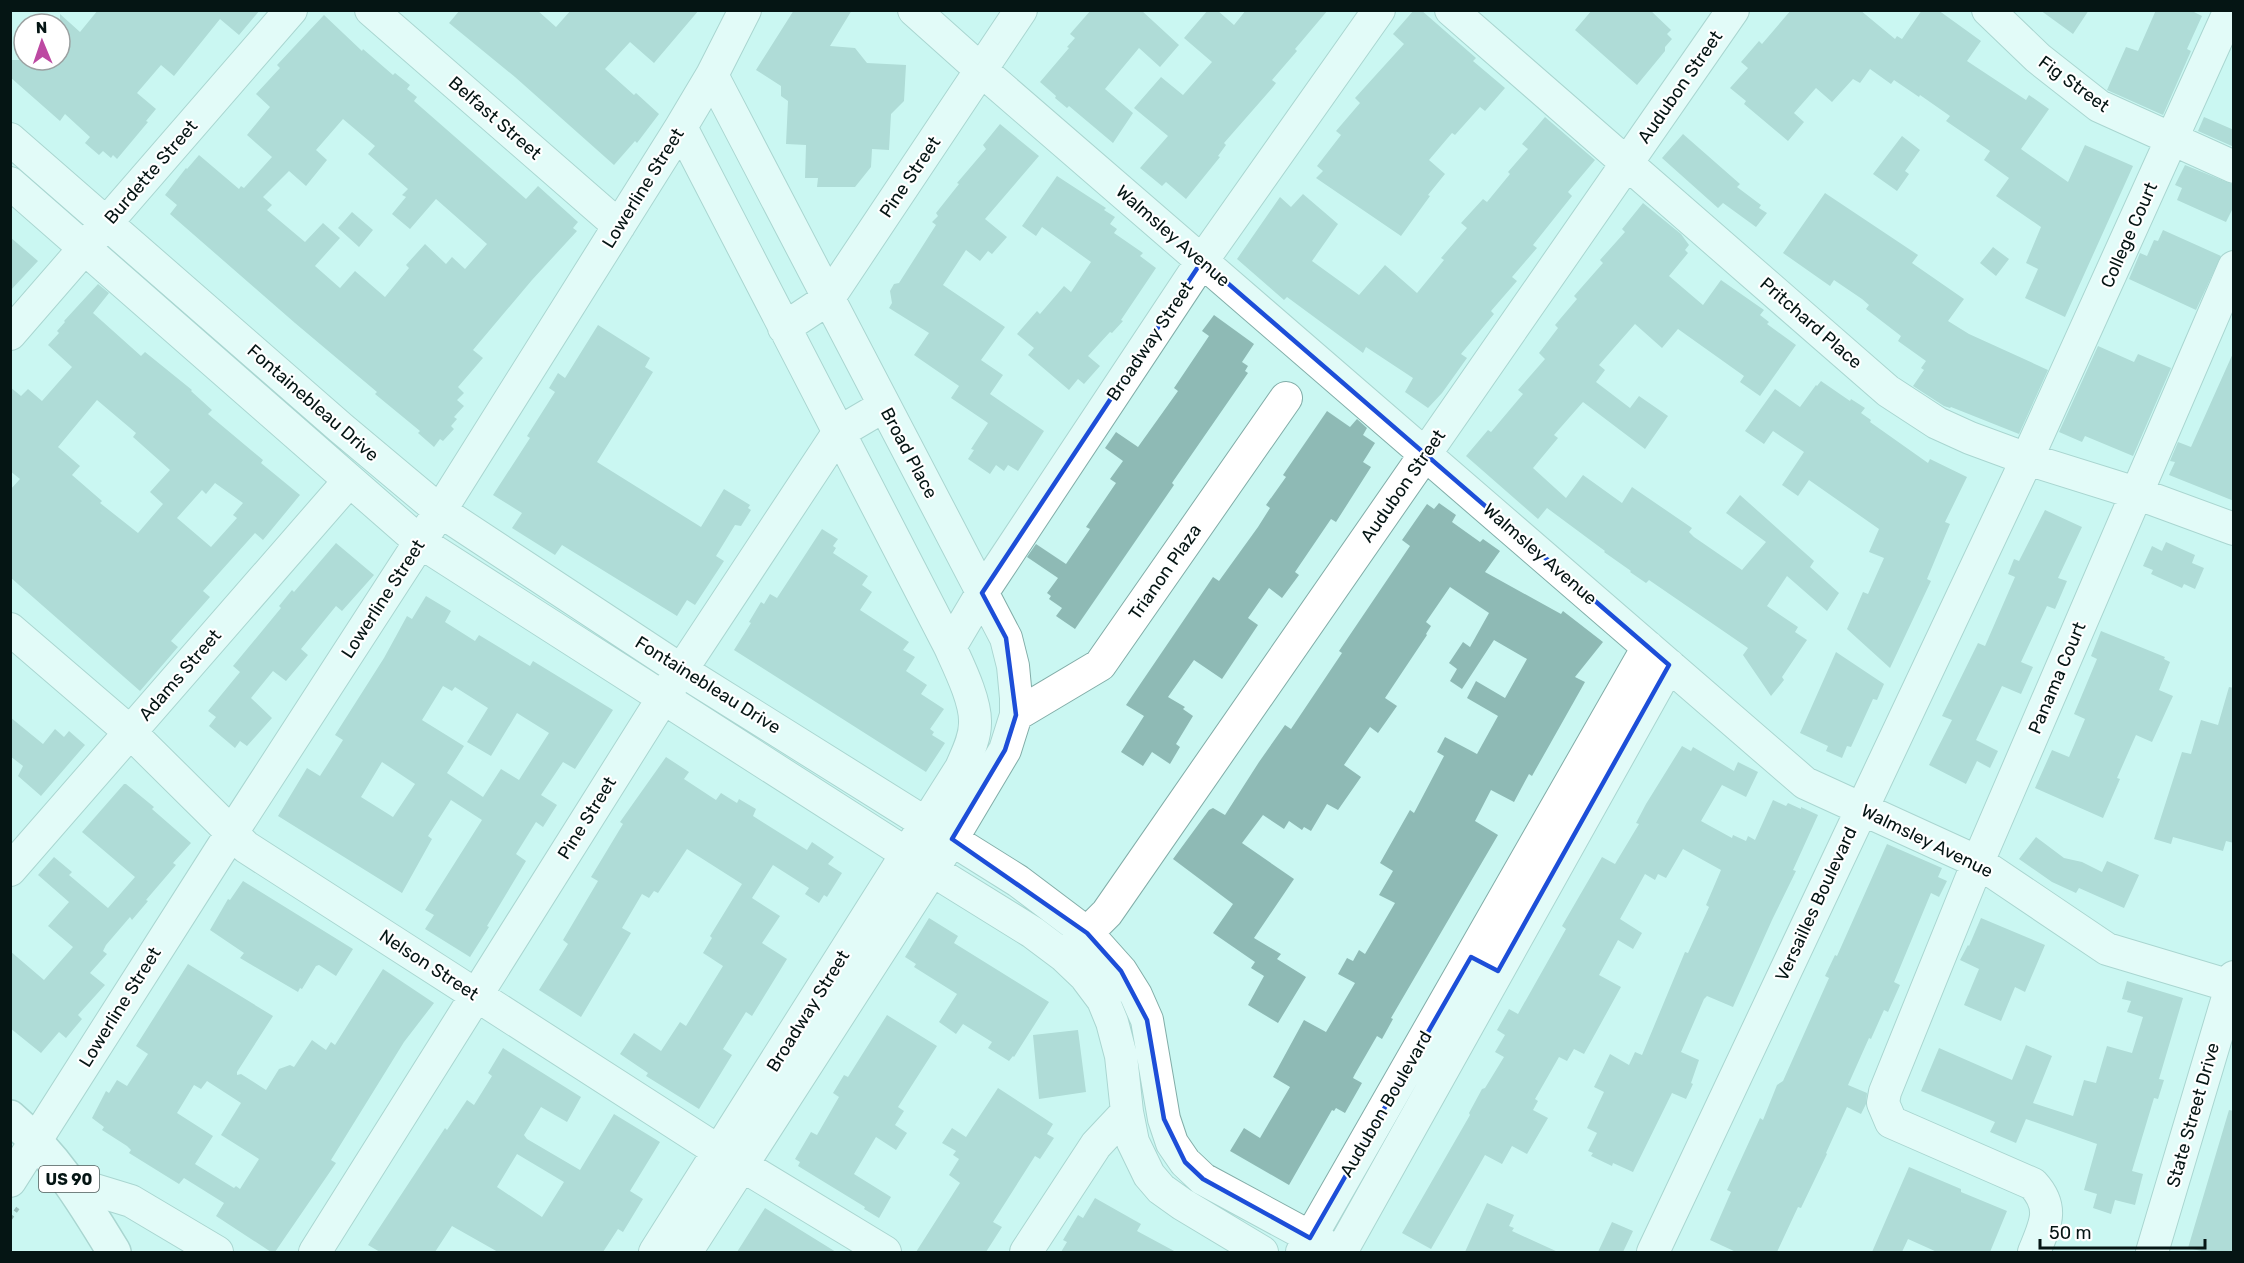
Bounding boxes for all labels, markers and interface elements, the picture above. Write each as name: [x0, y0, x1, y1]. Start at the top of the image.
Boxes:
north arrow: [12, 12, 72, 72]
text: N: [35, 18, 48, 37]
street label: Audubon Street: [1633, 26, 1727, 148]
street label: Fig Street: [2034, 51, 2114, 117]
street label: Belfast Street: [444, 72, 546, 164]
street label: Burdette Street: [100, 115, 202, 229]
street label: Lowerline Street: [597, 124, 689, 252]
street label: Pine Street: [875, 132, 945, 222]
street label: College Court: [2096, 179, 2162, 291]
street label: Walmsley Avenue: [1111, 180, 1235, 292]
street label: Pritchard Place: [1755, 273, 1867, 373]
street label: Broadway Street: [1102, 277, 1198, 405]
street label: Fontainebleau Drive: [243, 340, 383, 466]
street label: Broad Place: [876, 404, 942, 502]
street label: Audubon Street: [1356, 425, 1450, 547]
street label: Walmsley Avenue: [1478, 498, 1602, 610]
street label: Trianon Plaza: [1124, 520, 1206, 624]
street label: Lowerline Street: [336, 535, 430, 663]
street label: Panama Court: [2024, 619, 2090, 737]
street label: Adams Street: [134, 625, 226, 725]
street label: Fontainebleau Drive: [631, 631, 785, 739]
street label: Pine Street: [553, 773, 621, 863]
street label: Walmsley Avenue: [1857, 800, 1997, 882]
street label: Versailles Boulevard: [1771, 823, 1861, 985]
street label: Nelson Street: [375, 925, 483, 1005]
street label: Lowerline Street: [74, 943, 166, 1071]
street label: Broadway Street: [762, 946, 854, 1076]
street label: Audubon Boulevard: [1335, 1027, 1437, 1181]
street label: State Street Drive: [2162, 1040, 2224, 1190]
road number: US 90: [39, 1166, 99, 1192]
scale bar: [2040, 1212, 2205, 1250]
text: 50 m: [2049, 1222, 2092, 1244]

